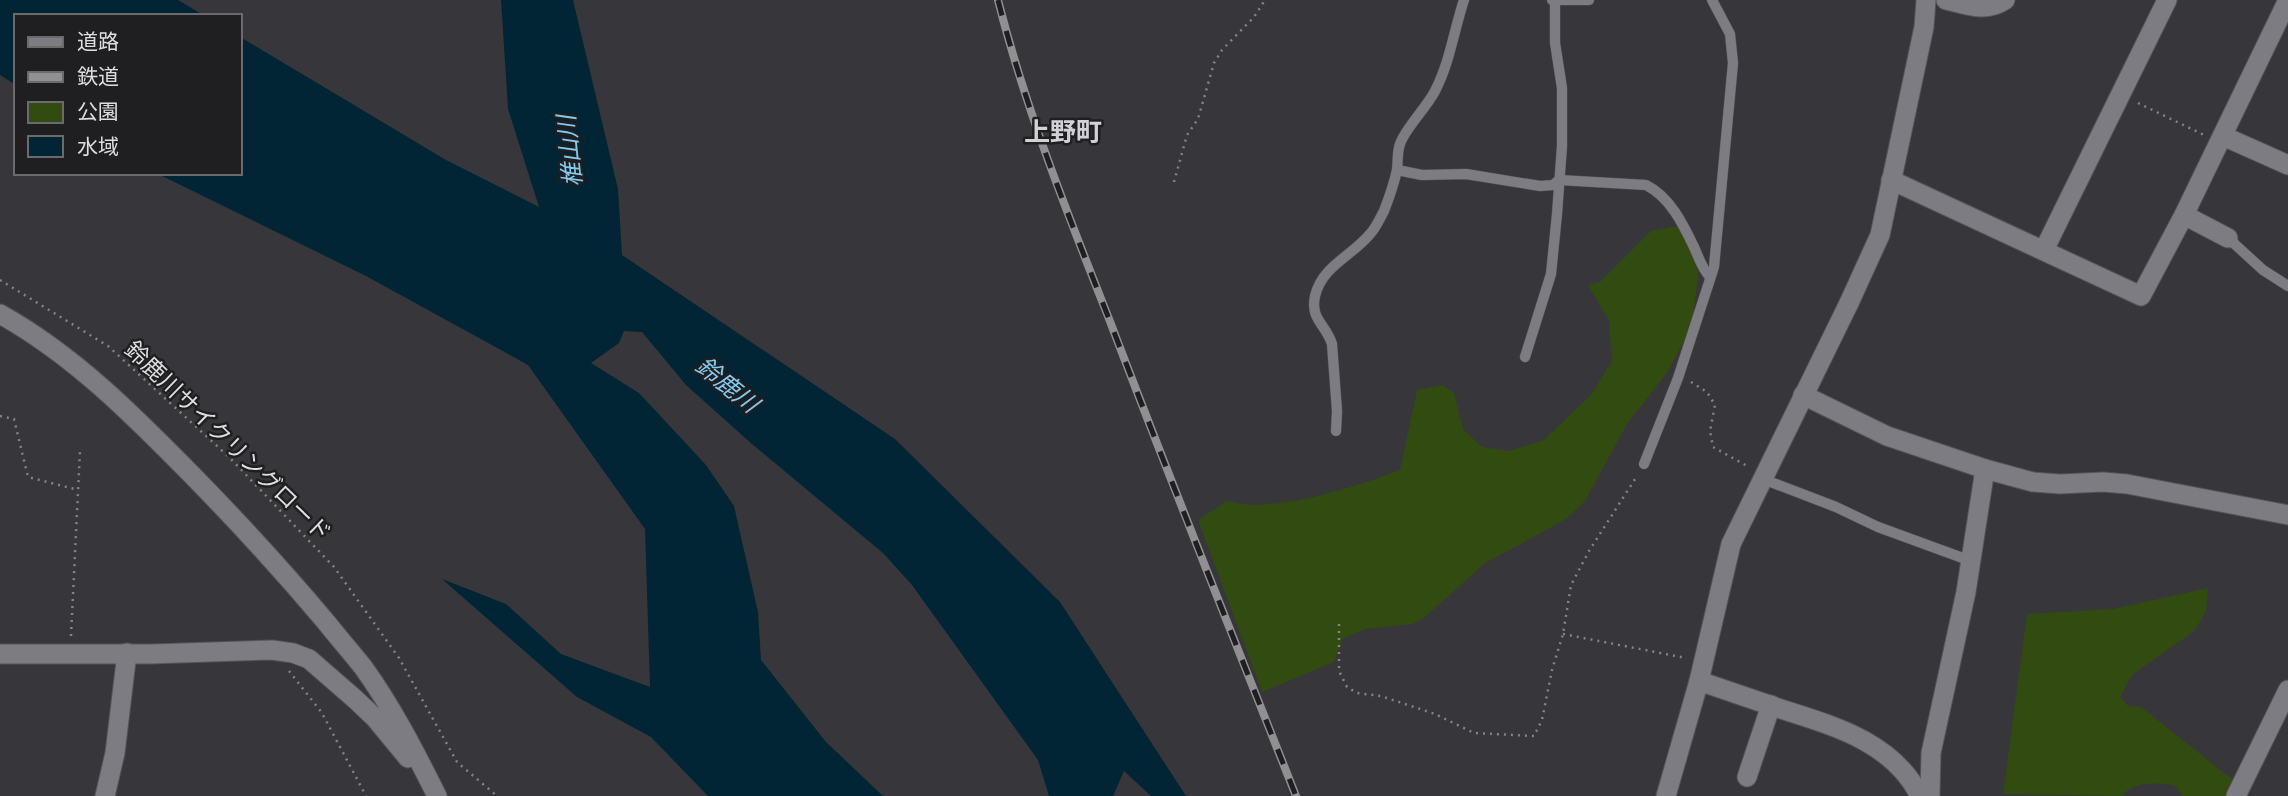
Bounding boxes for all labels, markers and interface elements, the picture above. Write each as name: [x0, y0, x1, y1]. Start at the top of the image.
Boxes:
legend: [14, 14, 242, 175]
text: 道路: [77, 29, 119, 54]
text: 鉄道: [77, 64, 119, 89]
text: 公園: [77, 99, 119, 124]
water label: 椎山川: [551, 111, 587, 188]
district label: 上野町: [1024, 116, 1102, 147]
text: 水域: [77, 134, 119, 159]
street label: 鈴鹿川サイクリングロード: [120, 335, 337, 546]
water label: 鈴鹿川: [691, 351, 767, 420]

